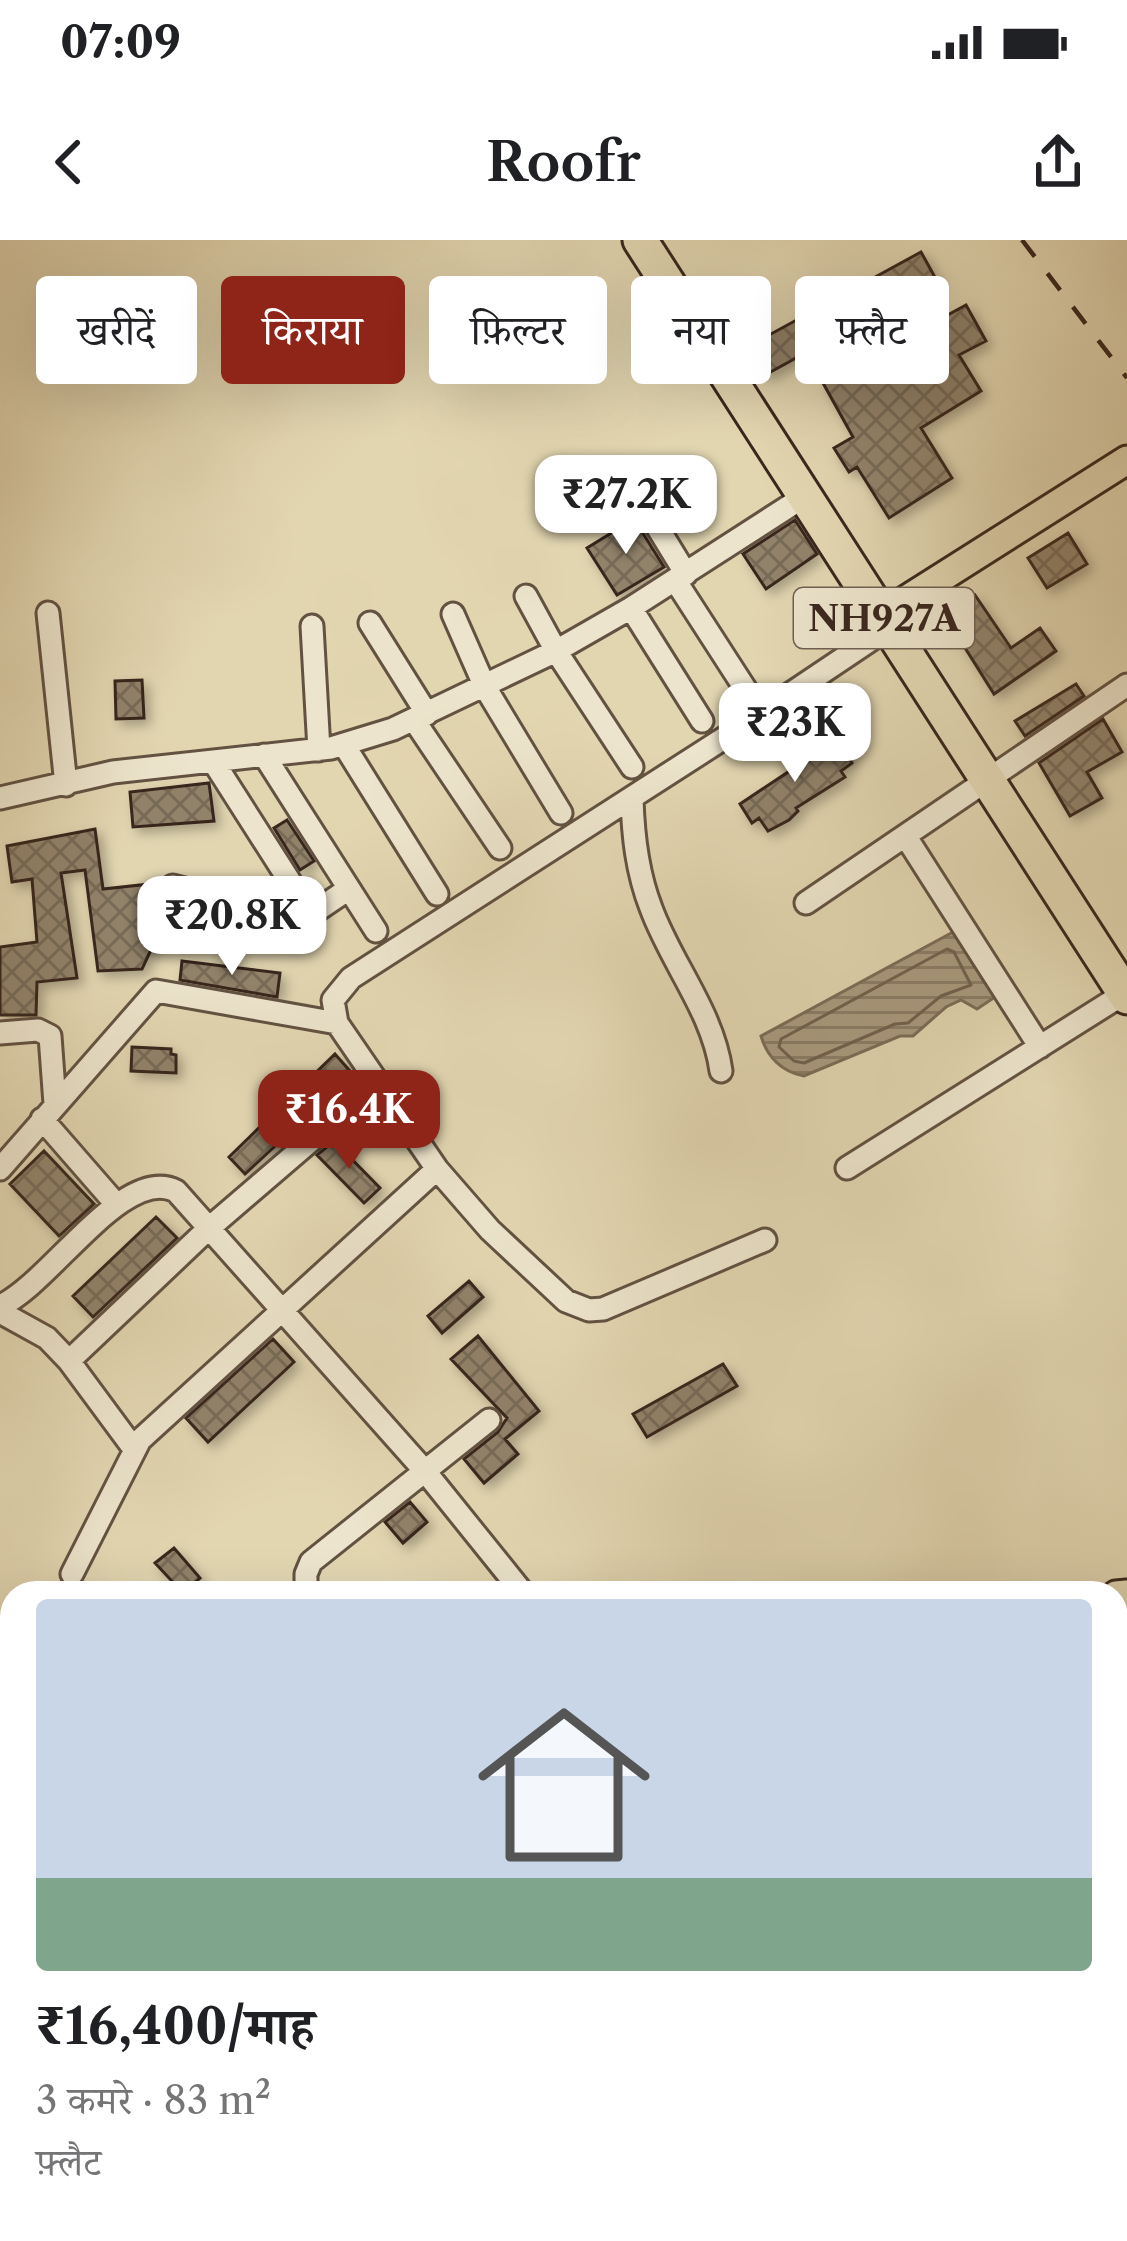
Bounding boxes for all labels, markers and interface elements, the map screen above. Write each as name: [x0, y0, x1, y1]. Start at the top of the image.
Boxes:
text: 07:09: [60, 14, 181, 70]
icon: back: [36, 129, 102, 195]
text: Roofr: [486, 129, 641, 195]
icon: share: [1025, 129, 1091, 195]
chip: खरीदें: [36, 276, 197, 384]
chip: किराया: [221, 276, 405, 384]
chip: फ़िल्टर: [429, 276, 607, 384]
chip: नया: [631, 276, 771, 384]
chip: फ़्लैट: [795, 276, 949, 384]
pin: ₹27.2K: [528, 455, 724, 557]
text: ₹27.2K: [562, 470, 690, 518]
road number: NH927A: [794, 588, 974, 648]
pin: ₹23K: [724, 683, 866, 785]
text: ₹23K: [746, 698, 844, 746]
pin: ₹20.8K: [134, 876, 330, 978]
text: ₹20.8K: [164, 891, 300, 939]
pin: ₹16.4K: [251, 1070, 447, 1172]
text: ₹16.4K: [285, 1085, 413, 1133]
icon: home: [456, 1677, 672, 1893]
text: ₹16,400/माह: [36, 1995, 315, 2057]
text: 3 कमरे · 83 m²: [36, 2076, 271, 2124]
text: फ़्लैट: [36, 2138, 101, 2186]

